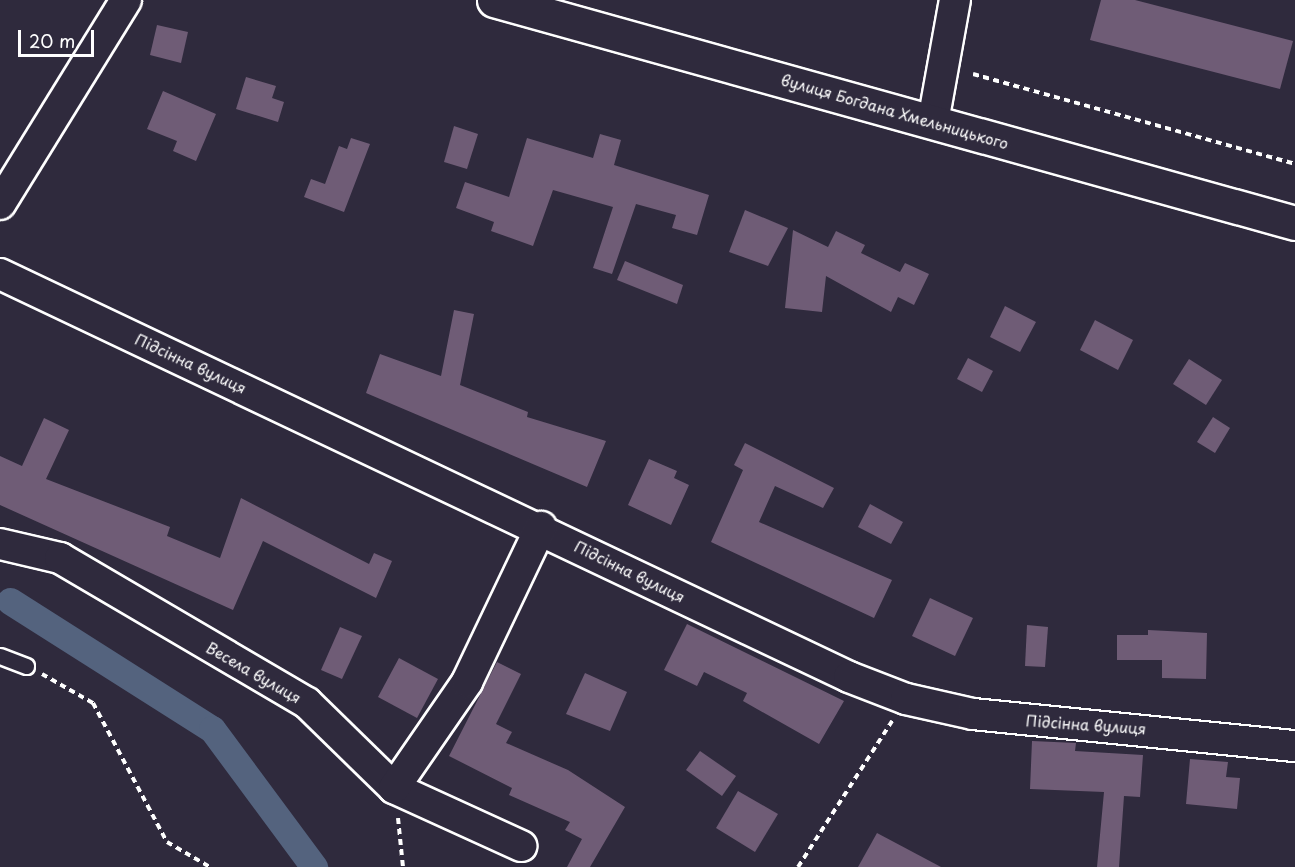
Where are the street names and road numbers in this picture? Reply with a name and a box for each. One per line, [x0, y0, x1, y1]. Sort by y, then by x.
street label: вулиця Богдана Хмельницького [779, 70, 1011, 152]
street label: Підсінна вулиця [132, 329, 250, 397]
street label: Підсінна вулиця [571, 536, 689, 606]
street label: Весела вулиця [203, 637, 305, 707]
street label: Підсінна вулиця [1025, 711, 1147, 737]

